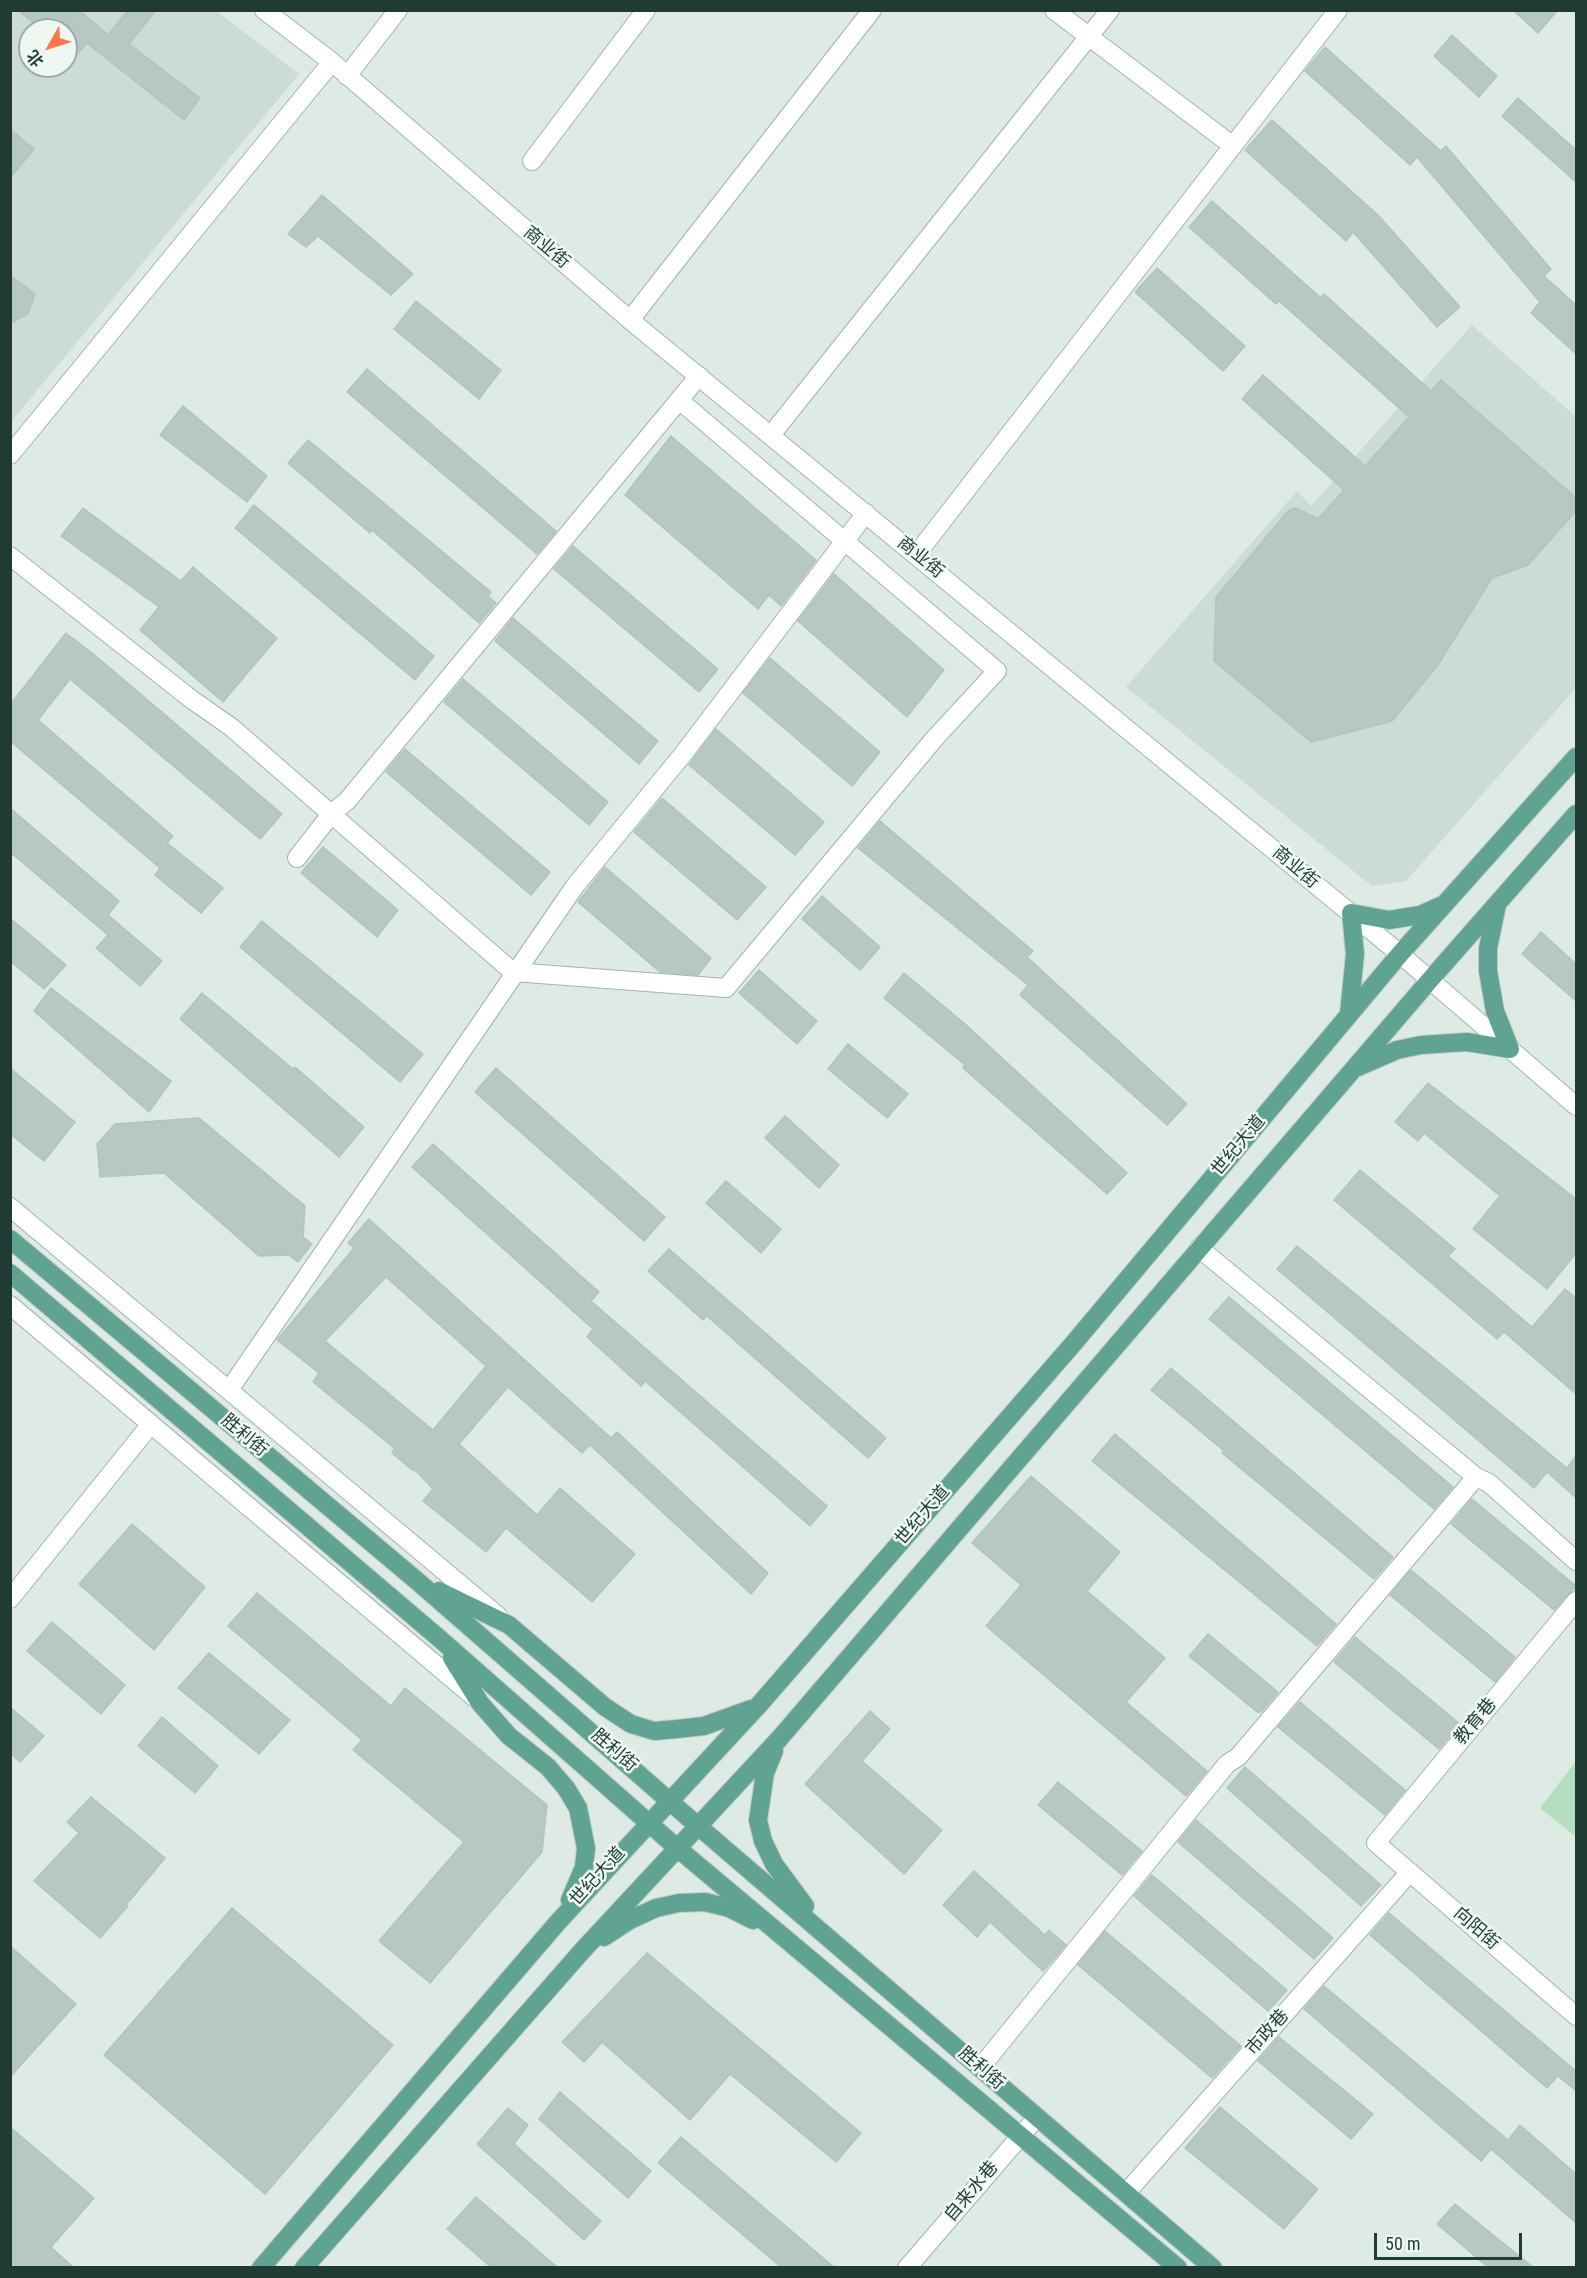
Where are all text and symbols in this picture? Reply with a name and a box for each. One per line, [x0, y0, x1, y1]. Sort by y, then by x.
north arrow [18, 18, 78, 78]
text: 北 [23, 46, 48, 71]
street label: 商业街 [518, 222, 574, 274]
street label: 商业街 [892, 533, 948, 583]
street label: 商业街 [1267, 842, 1323, 894]
street label: 世纪大道 [1208, 1111, 1270, 1181]
street label: 胜利街 [216, 1410, 272, 1462]
street label: 世纪大道 [891, 1482, 955, 1550]
street label: 教育巷 [1450, 1694, 1502, 1750]
street label: 胜利街 [587, 1725, 641, 1777]
street label: 世纪大道 [566, 1843, 630, 1911]
street label: 向阳街 [1449, 1903, 1503, 1955]
street label: 市政巷 [1242, 2006, 1294, 2060]
street label: 胜利街 [954, 2043, 1008, 2095]
street label: 自来水巷 [941, 2157, 1003, 2227]
scale bar [1377, 2221, 1526, 2259]
text: 50 m [1385, 2233, 1420, 2254]

